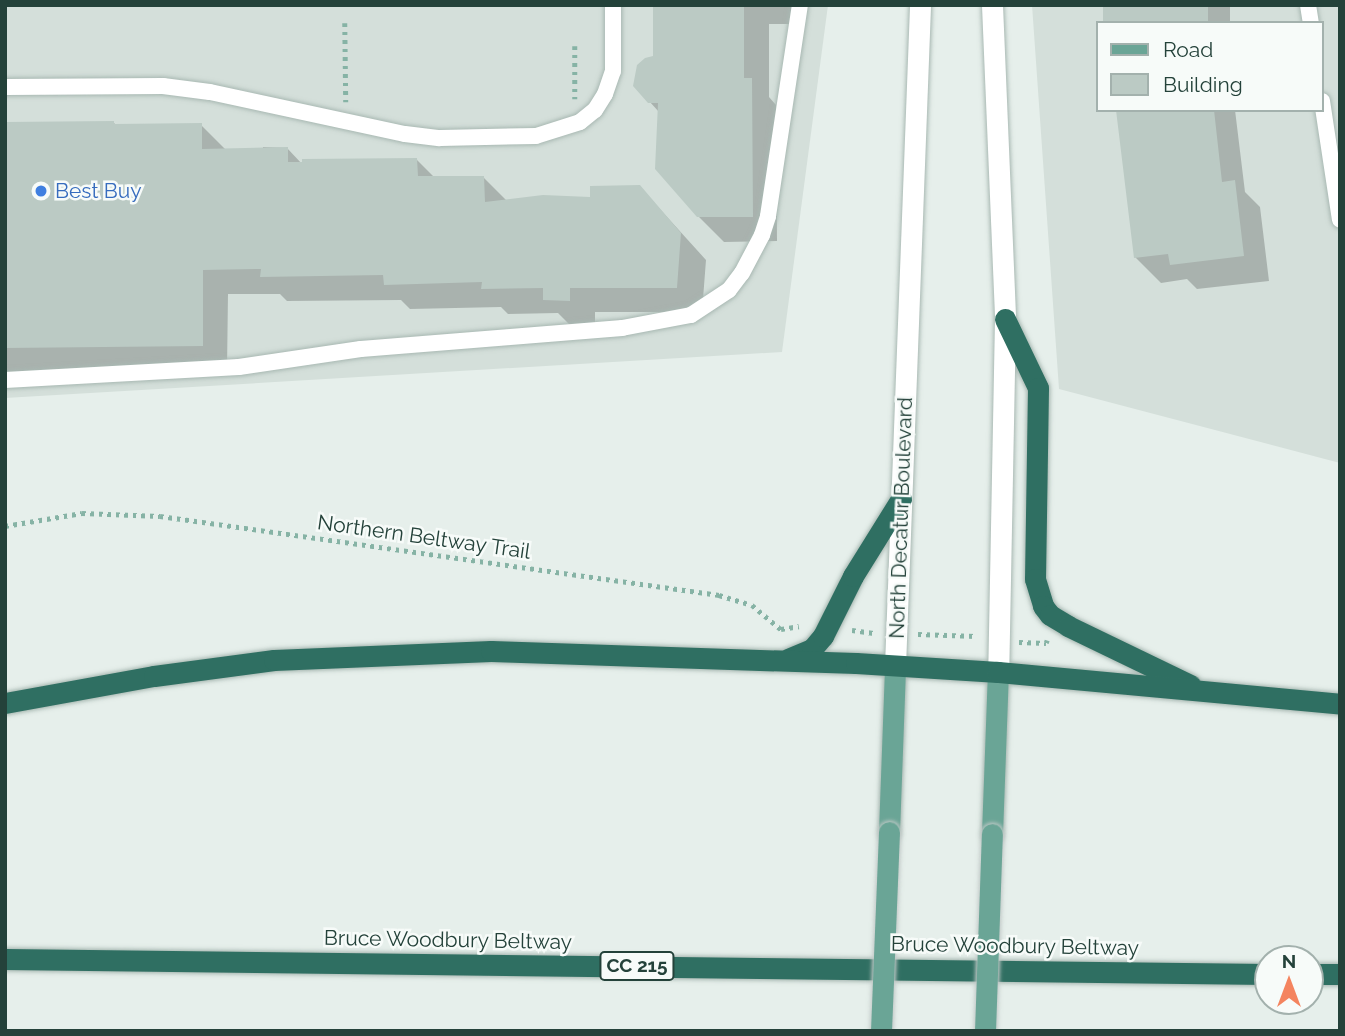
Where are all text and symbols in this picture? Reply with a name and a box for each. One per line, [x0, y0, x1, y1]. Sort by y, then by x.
legend [1096, 21, 1324, 112]
text: Road [1163, 37, 1213, 62]
text: Building [1163, 72, 1243, 97]
place label: Best Buy [55, 178, 142, 204]
marker: Best Buy [33, 183, 49, 199]
street label: North Decatur Boulevard [884, 397, 918, 639]
street label: Northern Beltway Trail [315, 509, 533, 565]
street label: Bruce Woodbury Beltway [323, 925, 573, 955]
street label: Bruce Woodbury Beltway [890, 931, 1140, 961]
north arrow [1254, 945, 1324, 1015]
road number: CC 215 [598, 950, 676, 982]
text: N [1282, 950, 1296, 972]

